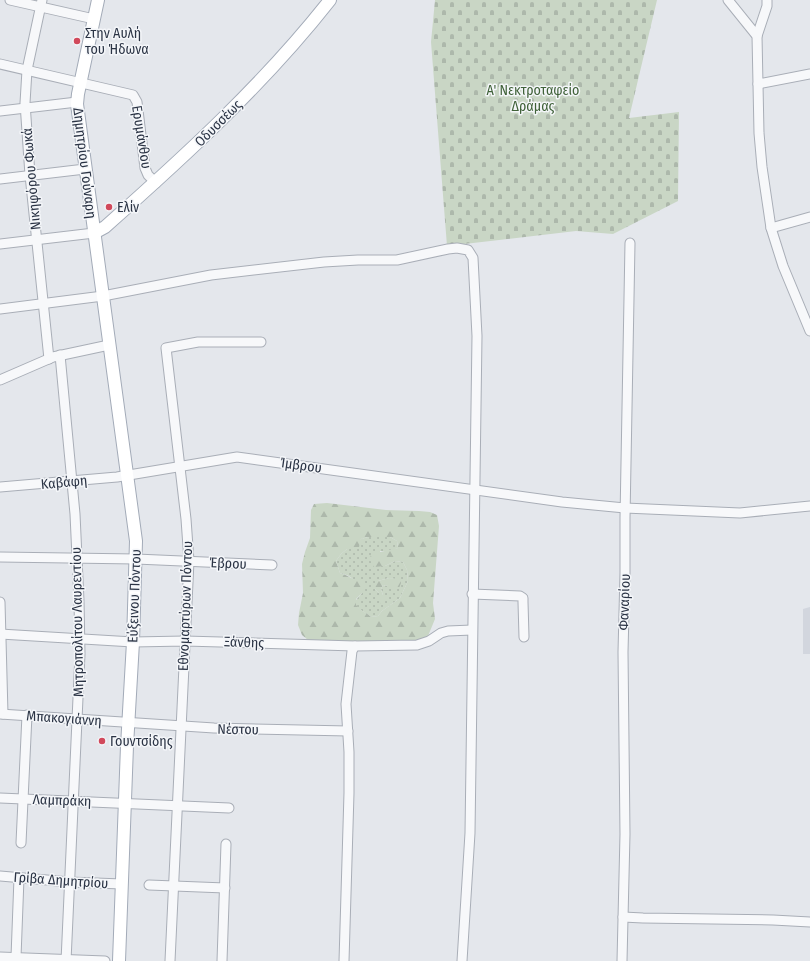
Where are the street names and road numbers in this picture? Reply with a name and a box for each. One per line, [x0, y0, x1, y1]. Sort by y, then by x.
street label: Οδυσσέως [191, 96, 245, 150]
street label: Ερυμάνθου [128, 104, 155, 170]
street label: Δημητρίου Γούναρη [69, 107, 100, 219]
street label: Νικηφόρου Φωκά [19, 127, 44, 231]
street label: Ίμβρου [279, 454, 323, 477]
street label: Καβάφη [40, 472, 88, 493]
street label: Εθνομαρτύρων Πόντου [175, 541, 196, 671]
street label: Μητροπολίτου Λαυρεντίου [68, 547, 87, 697]
street label: Εύξεινου Πόντου [124, 549, 145, 643]
street label: Έβρου [209, 554, 247, 573]
street label: Φαναρίου [615, 573, 634, 631]
street label: Ξάνθης [224, 633, 265, 652]
street label: Μπακογιάννη [26, 707, 102, 730]
street label: Νέστου [217, 721, 259, 738]
street label: Λαμπράκη [32, 791, 92, 810]
street label: Γρίβα Δημητρίου [13, 869, 109, 892]

